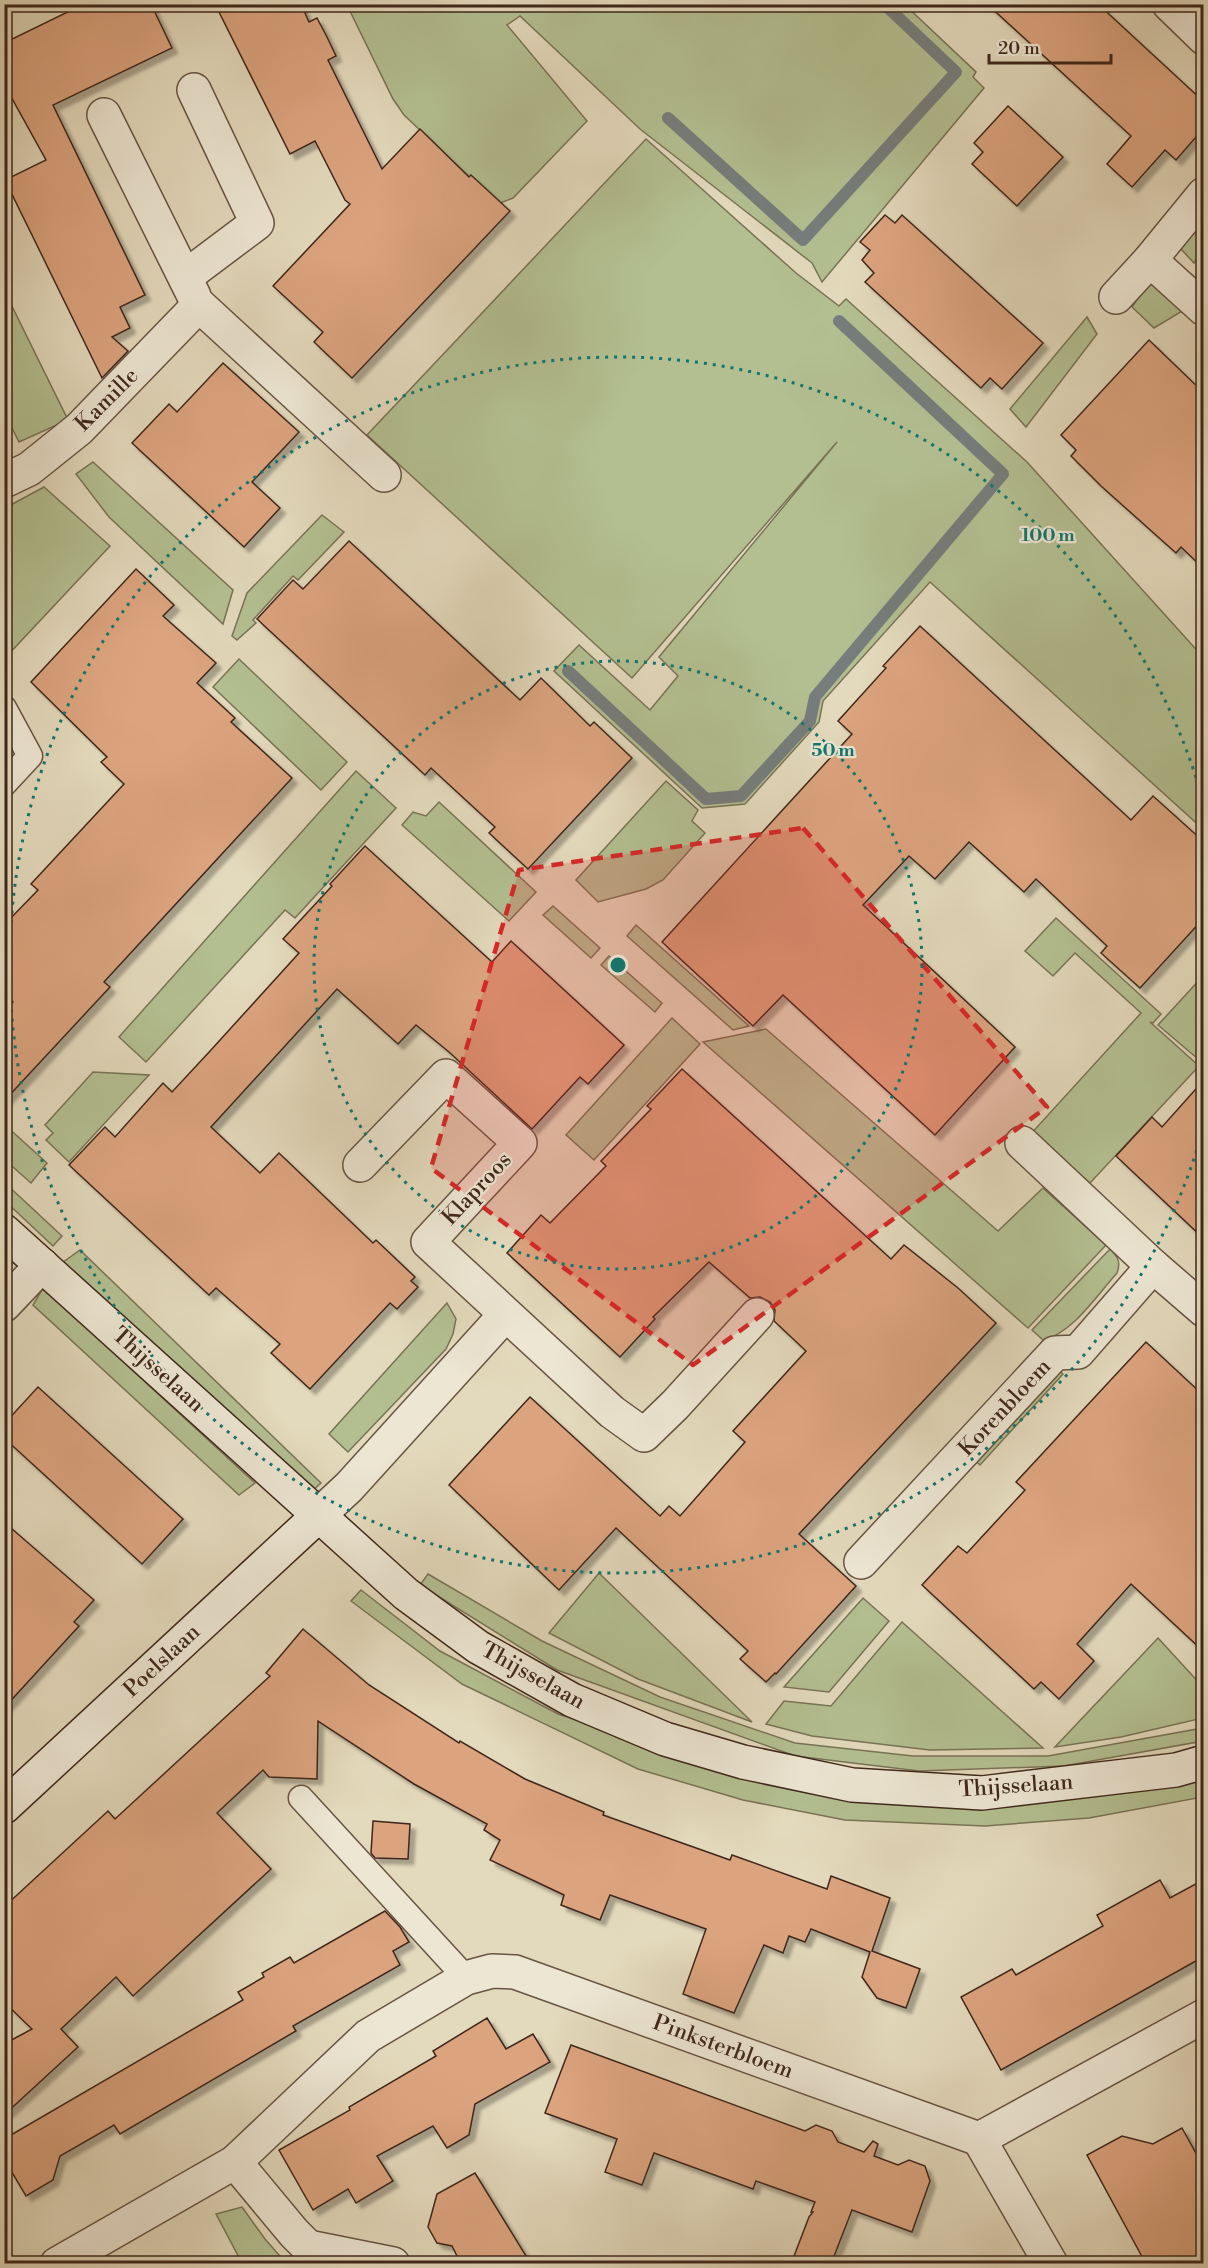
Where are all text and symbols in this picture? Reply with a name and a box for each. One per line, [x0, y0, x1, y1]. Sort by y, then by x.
scale bar [989, 27, 1110, 65]
text: 20 m [998, 37, 1040, 60]
street label: Kamille [70, 363, 144, 437]
text: 100 m [1021, 524, 1075, 547]
text: 50 m [811, 739, 855, 762]
centre of rings [608, 955, 628, 975]
street label: Klaproos [436, 1147, 518, 1231]
street label: Thijsselaan [106, 1322, 210, 1418]
street label: Korenbloem [953, 1354, 1057, 1462]
street label: Poelslaan [118, 1619, 206, 1703]
street label: Thijsselaan [476, 1636, 590, 1716]
street label: Thijsselaan [958, 1769, 1074, 1803]
street label: Pinksterbloem [649, 2009, 797, 2085]

